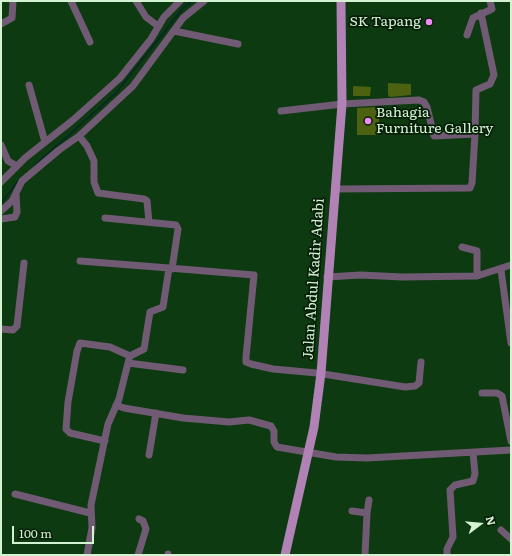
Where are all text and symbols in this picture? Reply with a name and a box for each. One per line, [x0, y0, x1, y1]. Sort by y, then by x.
place label: SK Tapang [349, 14, 421, 30]
marker: SK Tapang [424, 17, 434, 27]
place label: Bahagia Furniture Gallery [376, 105, 493, 138]
marker: Bahagia Furniture Gallery [363, 116, 373, 126]
street label: Jalan Abdul Kadir Adabi [300, 198, 328, 360]
north arrow [460, 504, 500, 544]
text: N [483, 514, 500, 527]
scale bar [14, 518, 96, 544]
text: 100 m [19, 524, 52, 542]

